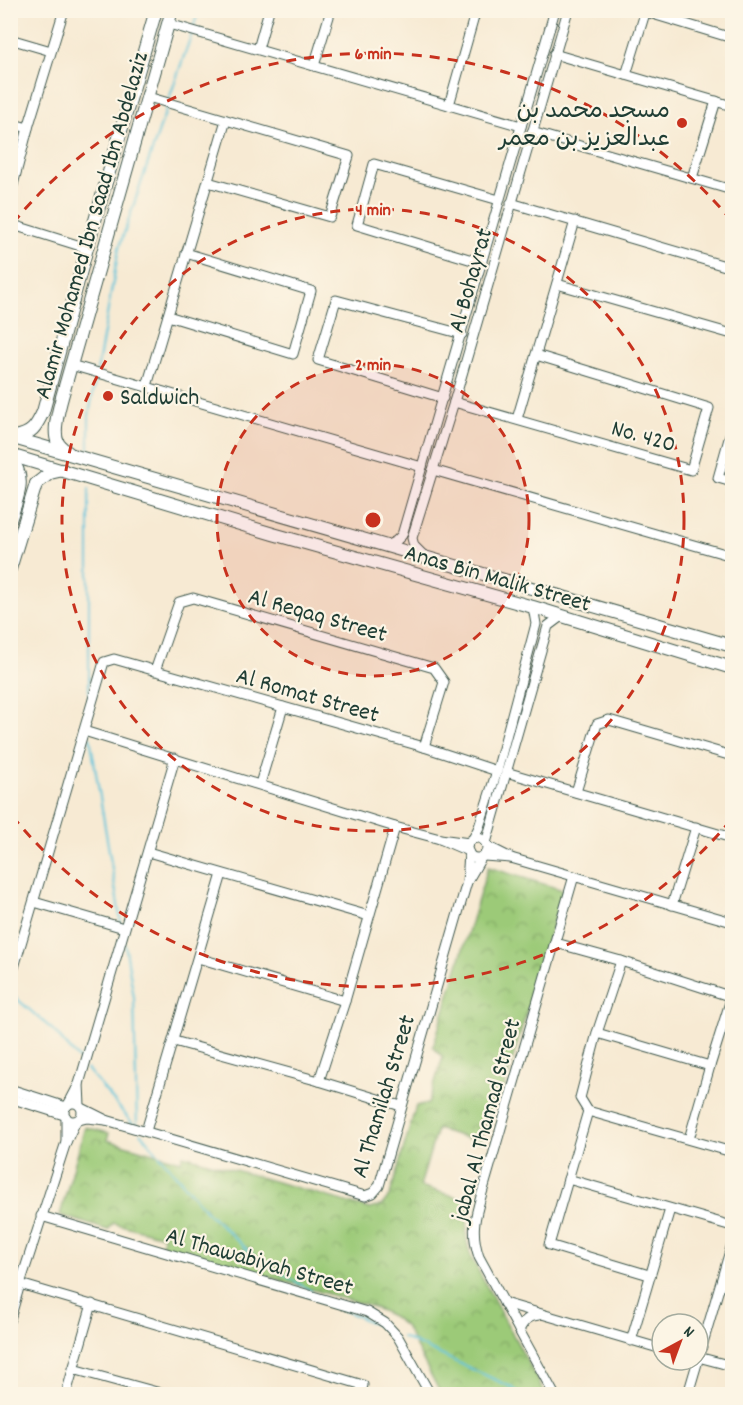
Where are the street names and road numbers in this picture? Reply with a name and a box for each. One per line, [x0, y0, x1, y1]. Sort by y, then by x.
street label: Alamir Mohamed Ibn Saad Ibn Abdelaziz [27, 48, 159, 403]
street label: Al Bohayrat [441, 224, 503, 337]
street label: No. 420 [607, 413, 679, 463]
street label: Anas Bin Malik Street [400, 537, 595, 623]
street label: Al Reqaq Street [244, 581, 391, 653]
street label: Al Romat Street [232, 660, 383, 734]
street label: Al Thamilah Street [344, 1011, 426, 1183]
street label: jabal Al Thamad Street [444, 1015, 531, 1228]
street label: Al Thawabiyah Street [162, 1220, 357, 1306]

